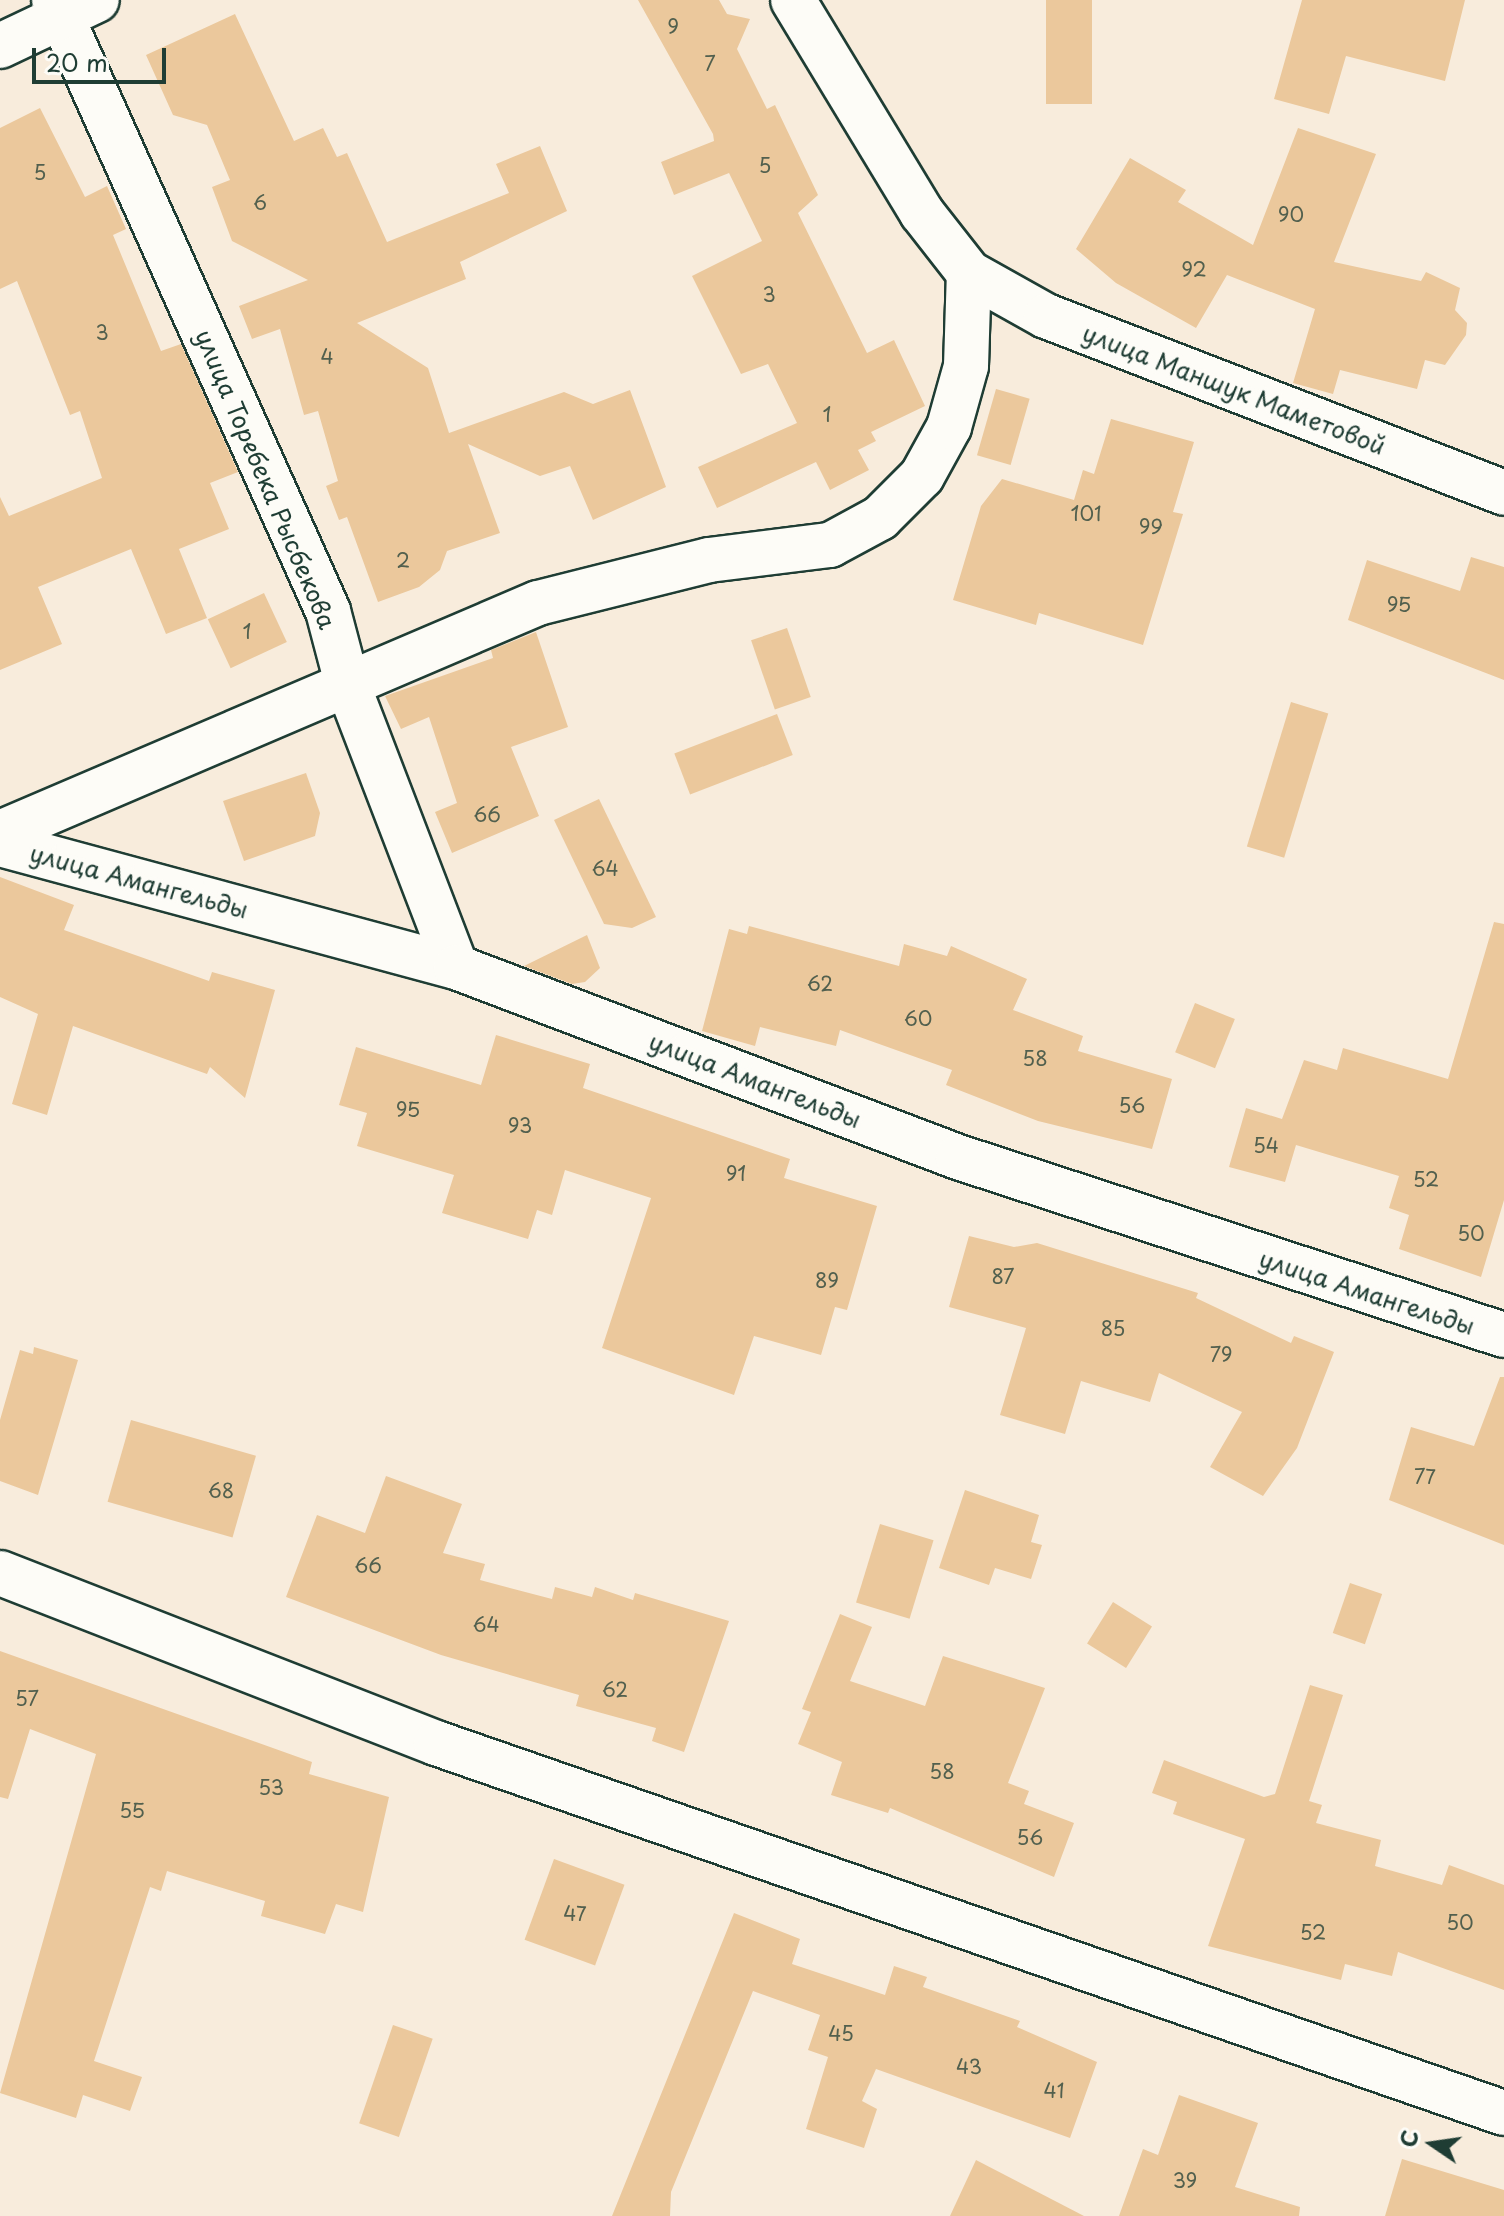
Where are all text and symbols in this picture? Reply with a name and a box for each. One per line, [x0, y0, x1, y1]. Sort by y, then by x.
house number: 9 [667, 14, 679, 38]
scale bar [36, 32, 170, 82]
text: 20 m [46, 44, 108, 80]
house number: 7 [704, 51, 716, 75]
house number: 5 [759, 153, 771, 177]
house number: 5 [34, 160, 46, 184]
house number: 6 [253, 190, 267, 214]
house number: 90 [1278, 202, 1304, 226]
house number: 92 [1181, 257, 1207, 281]
house number: 3 [762, 282, 776, 306]
street label: улица Маншук Маметовой [1077, 317, 1391, 461]
house number: 3 [95, 320, 109, 344]
street label: улица Торебека Рысбекова [189, 324, 343, 634]
house number: 4 [320, 344, 334, 368]
house number: 1 [823, 402, 831, 426]
house number: 101 [1070, 501, 1102, 525]
house number: 99 [1139, 514, 1163, 538]
house number: 2 [396, 548, 410, 572]
house number: 95 [1387, 592, 1411, 616]
house number: 1 [243, 619, 251, 643]
house number: 66 [473, 802, 501, 826]
street label: улица Амангельды [27, 838, 251, 924]
house number: 64 [591, 856, 619, 880]
house number: 62 [807, 971, 833, 995]
house number: 60 [904, 1006, 932, 1030]
street label: улица Амангельды [645, 1026, 865, 1134]
house number: 58 [1022, 1046, 1048, 1070]
house number: 56 [1119, 1093, 1145, 1117]
house number: 95 [396, 1097, 420, 1121]
house number: 93 [508, 1113, 532, 1137]
house number: 54 [1253, 1133, 1279, 1157]
house number: 91 [726, 1161, 746, 1185]
house number: 52 [1413, 1167, 1439, 1191]
house number: 50 [1457, 1221, 1485, 1245]
street label: улица Амангельды [1255, 1244, 1479, 1340]
house number: 87 [992, 1264, 1014, 1288]
house number: 89 [815, 1268, 839, 1292]
house number: 85 [1101, 1316, 1125, 1340]
house number: 79 [1210, 1342, 1232, 1366]
house number: 77 [1414, 1464, 1436, 1488]
house number: 68 [208, 1478, 234, 1502]
house number: 66 [354, 1553, 382, 1577]
house number: 64 [472, 1612, 500, 1636]
house number: 62 [602, 1677, 628, 1701]
house number: 57 [15, 1686, 39, 1710]
house number: 58 [929, 1759, 955, 1783]
house number: 53 [258, 1775, 284, 1799]
house number: 55 [119, 1798, 145, 1822]
house number: 56 [1017, 1825, 1043, 1849]
house number: 47 [563, 1901, 587, 1925]
house number: 50 [1446, 1910, 1474, 1934]
house number: 52 [1300, 1920, 1326, 1944]
house number: 45 [828, 2021, 854, 2045]
house number: 43 [956, 2054, 982, 2078]
house number: 41 [1044, 2078, 1064, 2102]
north arrow [1392, 2104, 1472, 2184]
text: С [1390, 2127, 1426, 2150]
house number: 39 [1173, 2168, 1197, 2192]

